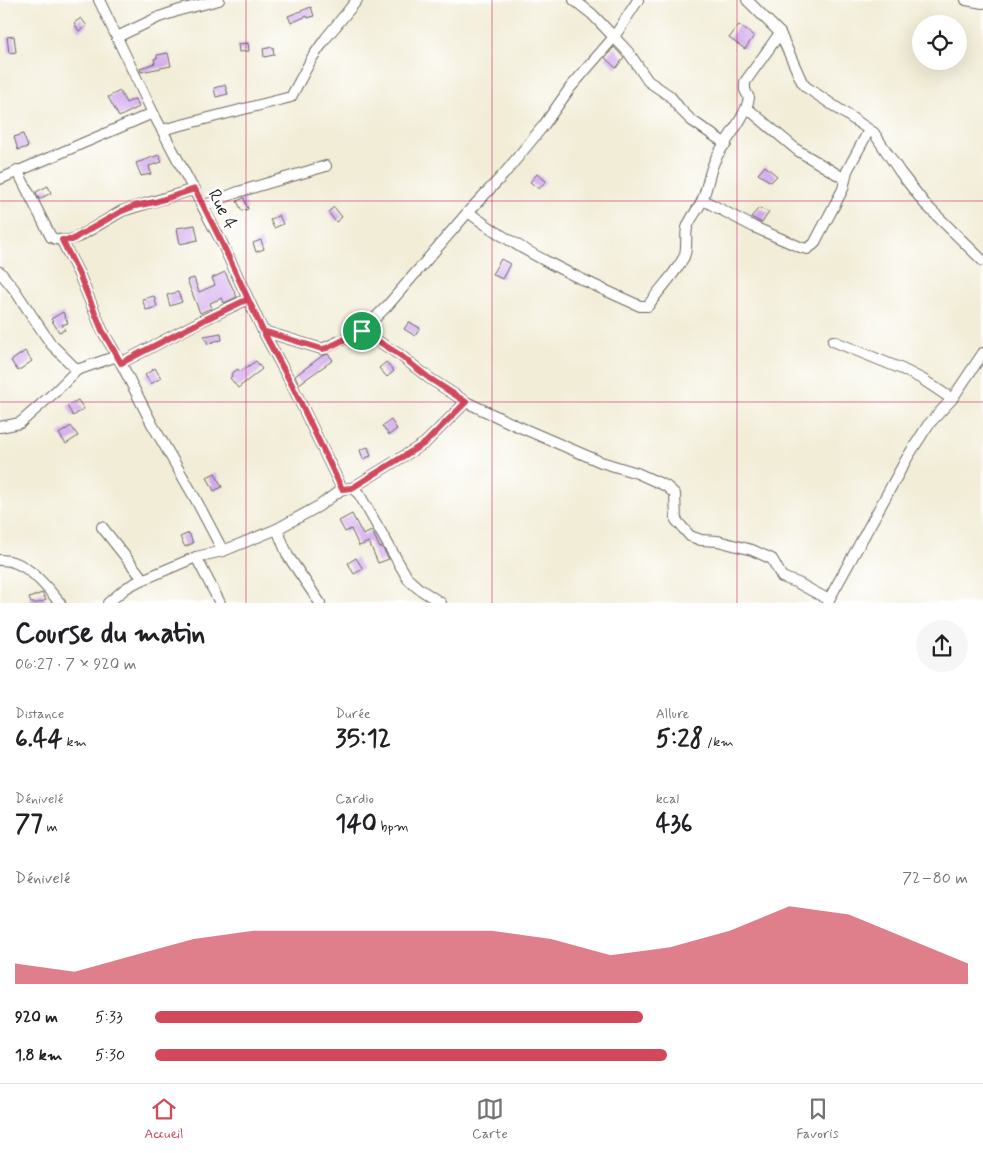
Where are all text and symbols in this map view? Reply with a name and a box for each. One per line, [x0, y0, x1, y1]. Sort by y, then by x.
map controls [912, 15, 967, 70]
button: locate [912, 15, 967, 70]
street label: Rue 4 [202, 185, 242, 234]
pin [341, 310, 383, 352]
icon: arrive [348, 317, 376, 345]
text: Course du matin [15, 616, 205, 653]
button: share [916, 620, 968, 672]
text: 06:27 · 7 × 920 m [15, 654, 136, 675]
text: Distance [15, 705, 64, 723]
text: Durée [335, 705, 371, 723]
text: Allure [656, 705, 689, 723]
text: 6.44 [15, 723, 63, 756]
text: 35:12 [335, 723, 391, 756]
text: 5:28 [656, 723, 703, 756]
text: km [63, 733, 87, 751]
text: /km [703, 733, 734, 751]
text: Dénivelé [15, 790, 63, 808]
text: Cardio [335, 790, 374, 808]
text: kcal [656, 790, 679, 808]
text: 77 [15, 808, 43, 841]
text: 140 [335, 808, 377, 841]
text: 436 [656, 808, 693, 841]
text: m [43, 818, 58, 836]
text: bpm [377, 818, 409, 836]
text: Dénivelé [15, 868, 70, 889]
text: 72–80 m [902, 868, 968, 889]
text: 920 m [15, 1007, 58, 1028]
text: 5:33 [95, 1007, 123, 1028]
text: 1.8 km [15, 1045, 62, 1066]
text: 5:30 [95, 1045, 125, 1066]
tab: Accueil [144, 1095, 184, 1143]
tab: Carte [472, 1095, 508, 1143]
tab: Favoris [796, 1095, 839, 1143]

